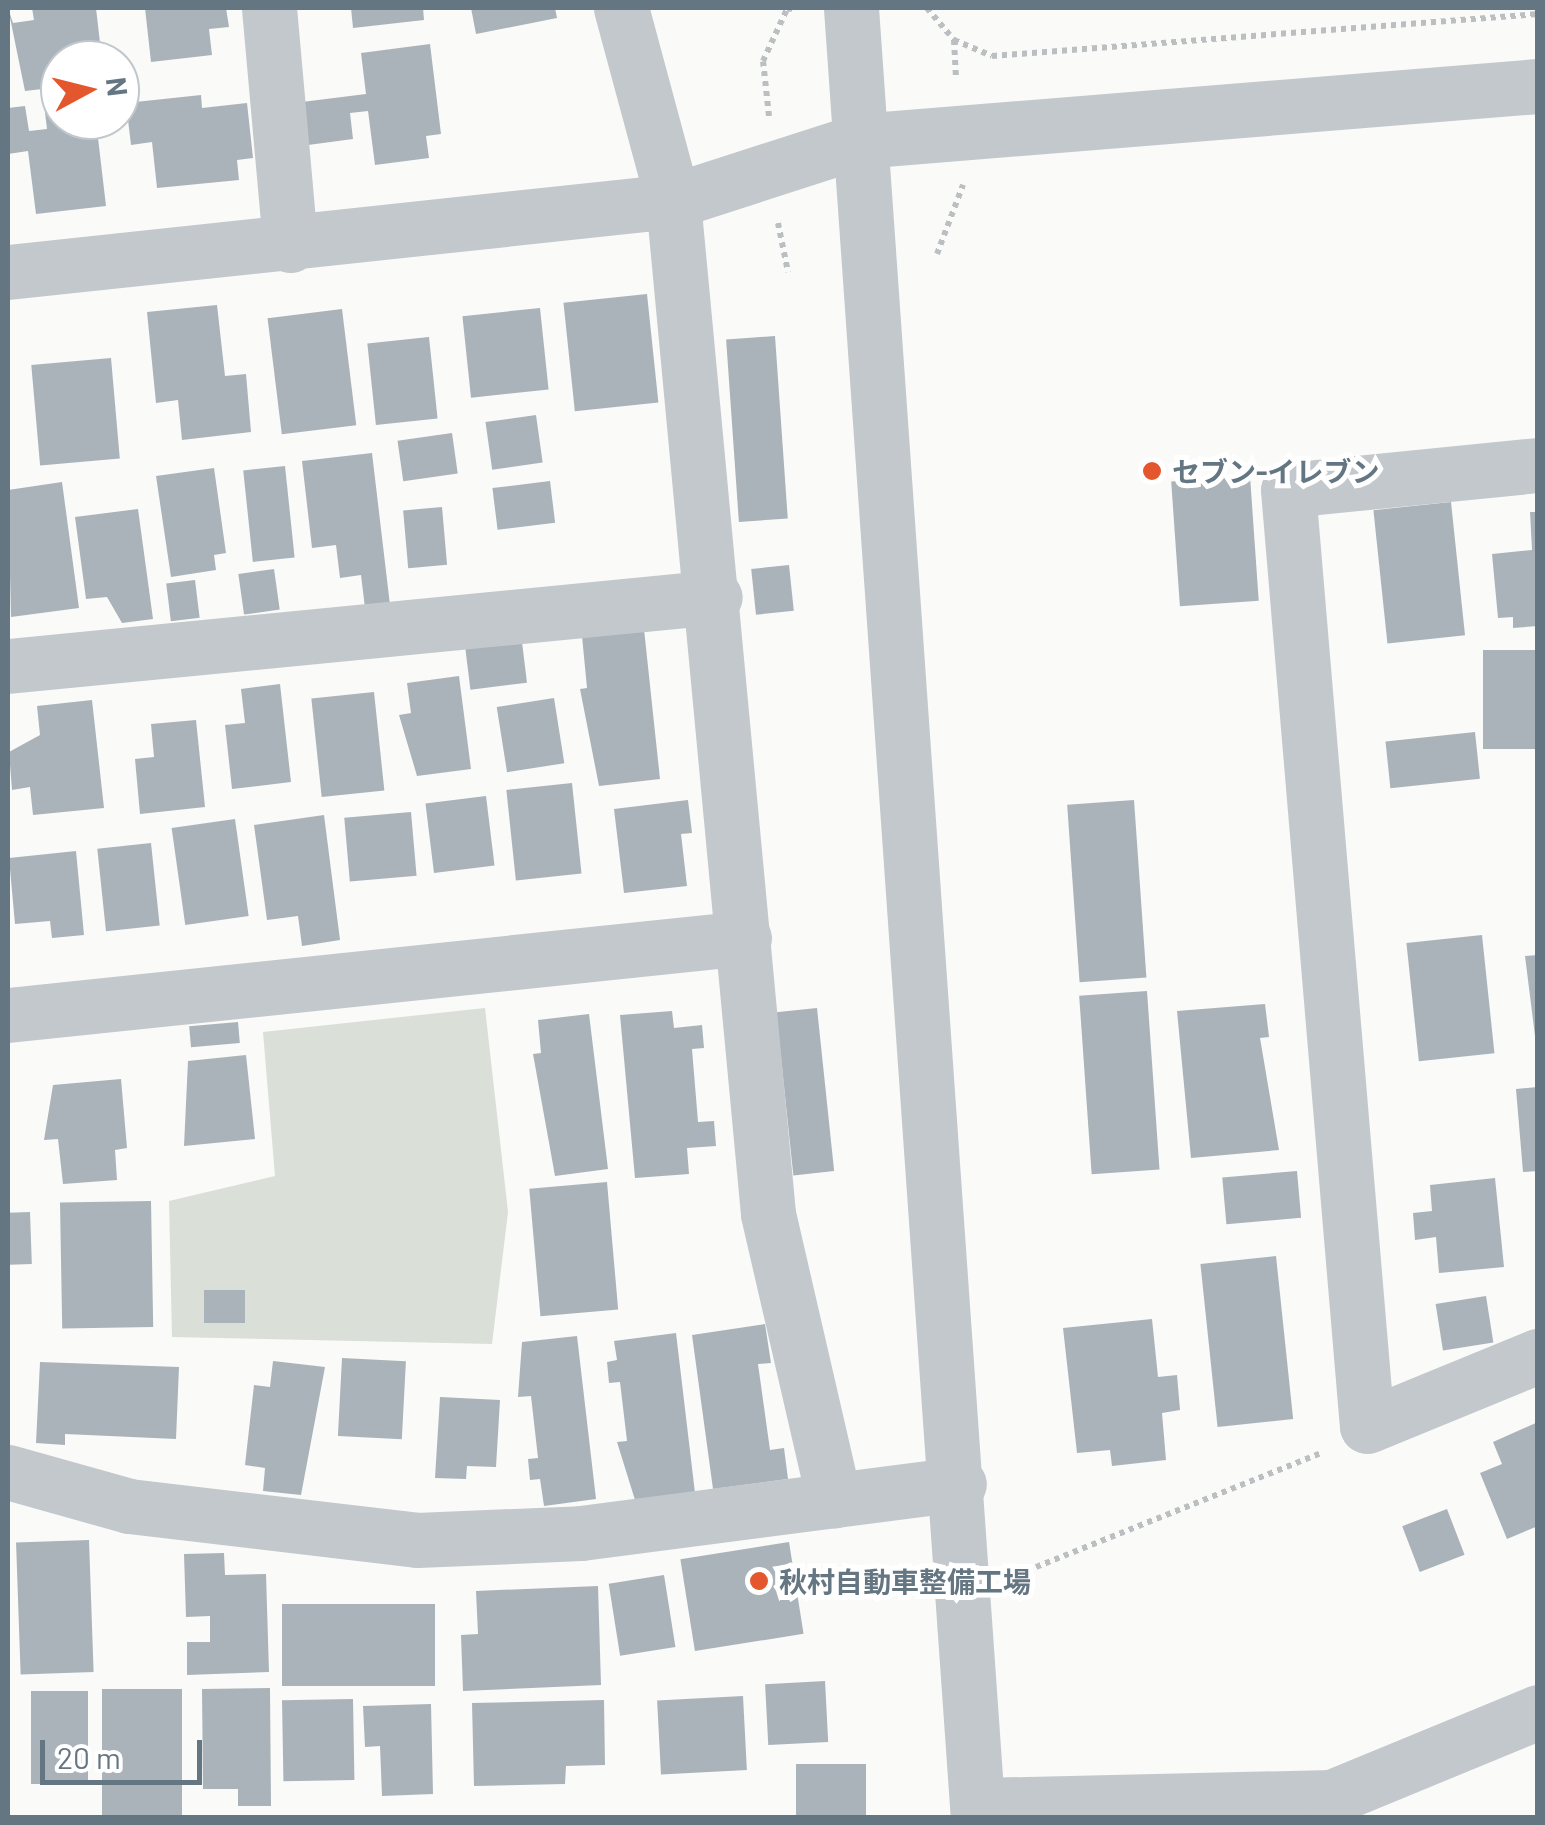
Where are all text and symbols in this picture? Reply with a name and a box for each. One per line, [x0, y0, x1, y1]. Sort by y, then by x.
north arrow [40, 40, 140, 140]
text: N [100, 75, 136, 98]
place label: セブン-イレブン [1172, 454, 1379, 488]
marker: セブン-イレブン [1141, 460, 1163, 482]
place label: 秋村自動車整備工場 [779, 1564, 1031, 1598]
marker: 秋村自動車整備工場 [748, 1570, 770, 1592]
scale bar [45, 1720, 208, 1782]
text: 20 m [57, 1739, 121, 1775]

